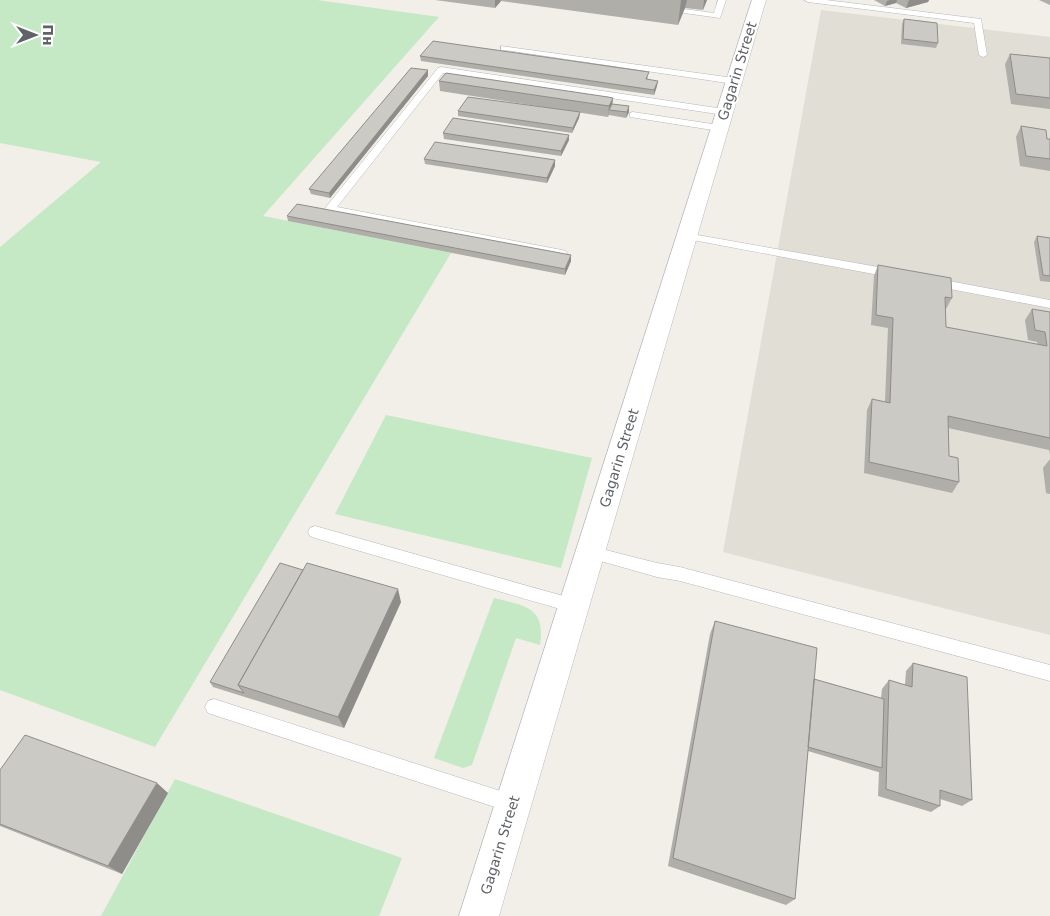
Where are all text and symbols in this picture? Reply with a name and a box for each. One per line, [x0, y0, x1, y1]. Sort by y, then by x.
north arrow [10, 10, 60, 60]
street label: Gagarin Street [714, 19, 760, 122]
text: Пн [40, 24, 56, 46]
street label: Gagarin Street [596, 406, 642, 509]
street label: Gagarin Street [477, 793, 523, 896]

